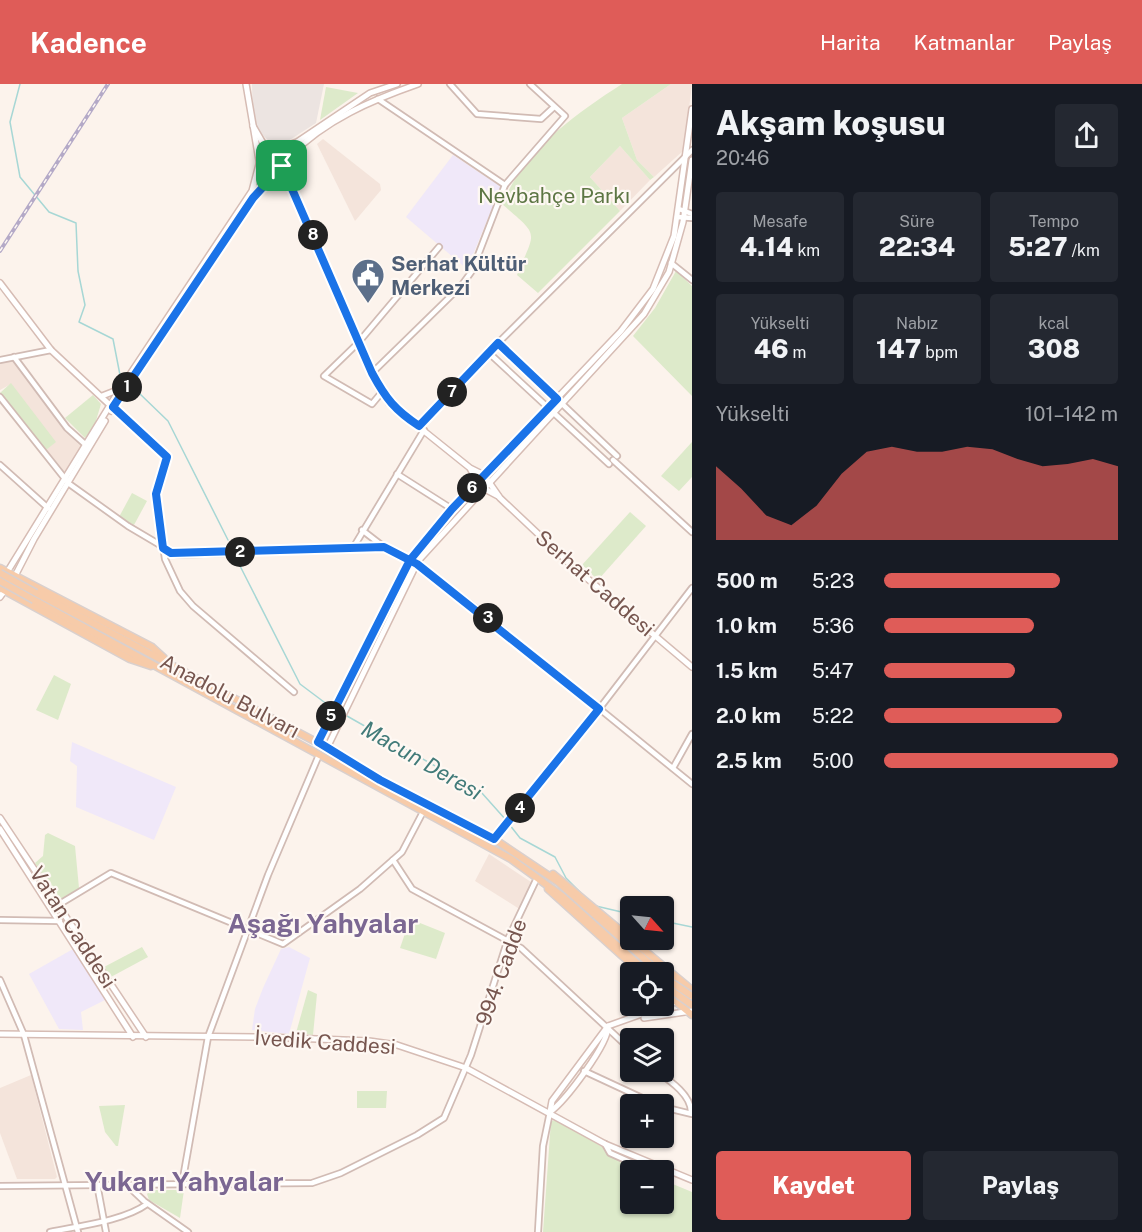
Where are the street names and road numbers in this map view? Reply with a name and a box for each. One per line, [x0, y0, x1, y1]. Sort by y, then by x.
street label: Serhat Caddesi [530, 525, 660, 641]
street label: Anadolu Bulvarı [156, 649, 304, 743]
street label: Vatan Caddesi [24, 862, 122, 992]
street label: 994. Cadde [470, 915, 532, 1029]
street label: İvedik Caddesi [254, 1025, 396, 1059]

